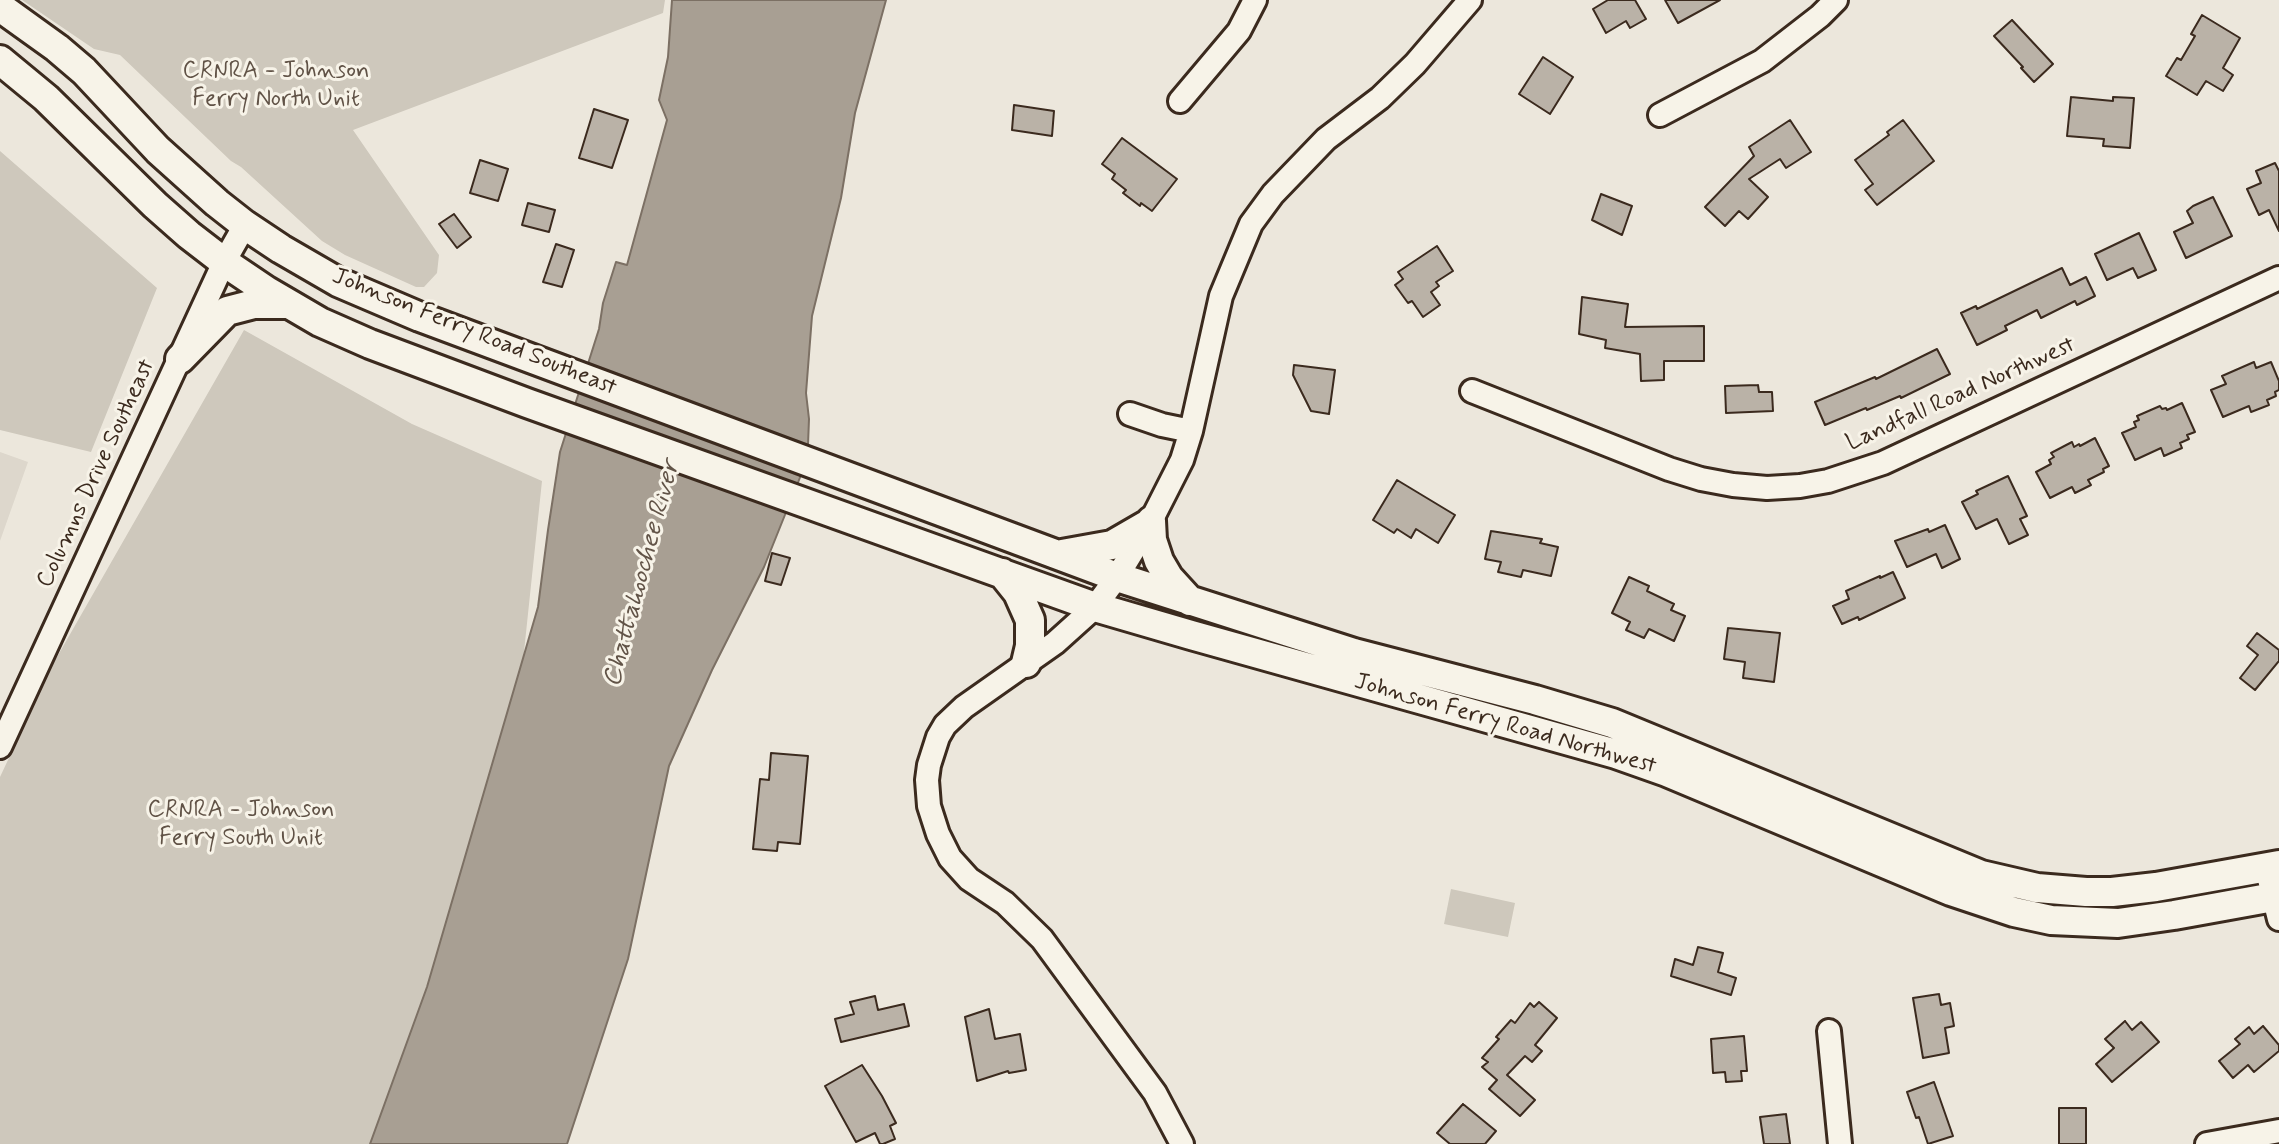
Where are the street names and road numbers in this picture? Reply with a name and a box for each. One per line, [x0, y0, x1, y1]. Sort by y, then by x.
street label: Johnson Ferry Road Southeast [328, 263, 620, 403]
street label: Landfall Road Northwest [1842, 332, 2080, 458]
street label: Columns Drive Southeast [31, 355, 163, 593]
street label: Johnson Ferry Road Northwest [1351, 668, 1659, 782]

